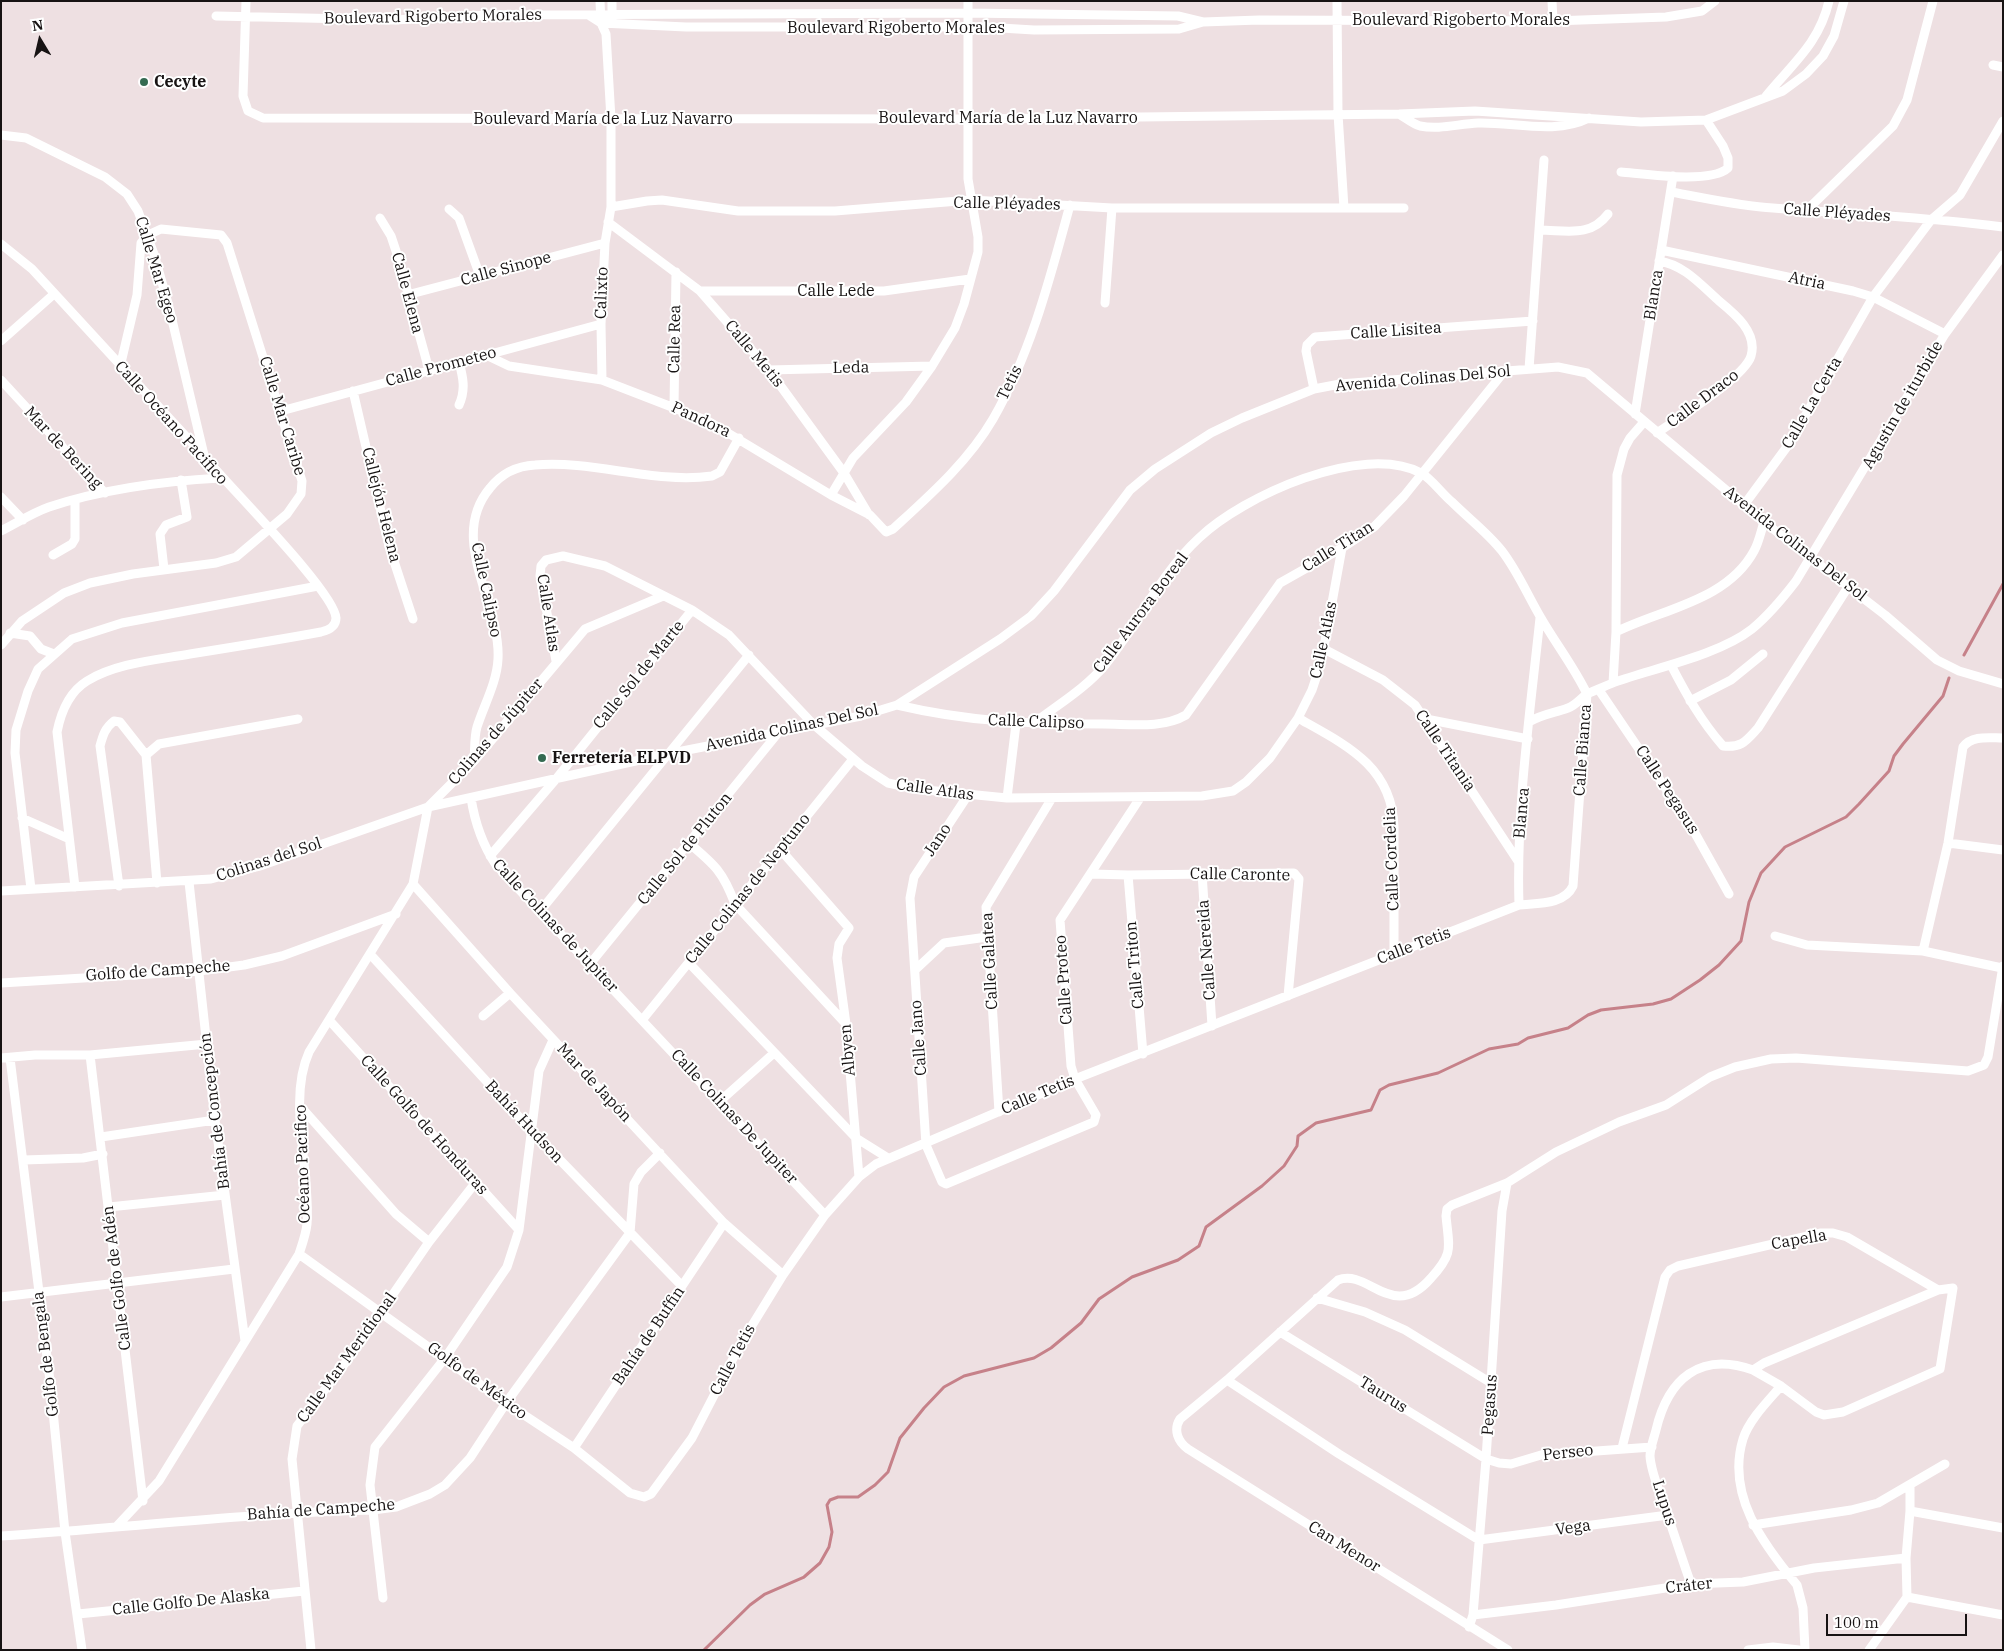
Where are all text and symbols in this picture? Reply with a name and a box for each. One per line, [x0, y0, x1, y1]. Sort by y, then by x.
street label: Boulevard Rigoberto Morales [324, 5, 542, 29]
street label: Boulevard Rigoberto Morales [1352, 10, 1570, 30]
north arrow [15, 15, 65, 65]
text: N [31, 15, 45, 35]
street label: Boulevard Rigoberto Morales [787, 18, 1005, 38]
place label: Cecyte [154, 72, 206, 92]
marker: Cecyte [138, 76, 150, 88]
street label: Boulevard María de la Luz Navarro [878, 108, 1138, 128]
street label: Boulevard María de la Luz Navarro [473, 109, 733, 129]
street label: Calle Pléyades [953, 193, 1061, 215]
street label: Calle Pléyades [1783, 200, 1891, 226]
street label: Calle Mar Egeo [131, 214, 181, 326]
street label: Calle Sinope [459, 248, 553, 290]
street label: Calle Elena [387, 250, 427, 336]
street label: Calixto [591, 266, 613, 320]
street label: Blanca [1640, 268, 1668, 322]
street label: Atria [1787, 268, 1827, 294]
street label: Calle Lede [797, 281, 875, 301]
street label: Calle Rea [665, 304, 685, 374]
street label: Calle Metis [720, 316, 788, 392]
street label: Calle Lisitea [1350, 318, 1442, 344]
street label: Agustin de iturbide [1859, 338, 1947, 472]
street label: Calle Prometeo [384, 343, 498, 391]
street label: Calle La Certa [1778, 353, 1846, 453]
street label: Calle Mar Caribe [255, 354, 309, 478]
street label: Calle Océano Pacifico [110, 357, 232, 489]
street label: Leda [832, 358, 870, 378]
street label: Tetis [993, 362, 1027, 404]
street label: Avenida Colinas Del Sol [1334, 362, 1512, 396]
street label: Calle Draco [1663, 366, 1743, 432]
street label: Pandora [668, 398, 734, 442]
street label: Mar de Bering [20, 403, 106, 493]
street label: Callejón Helena [357, 445, 405, 565]
street label: Avenida Colinas Del Sol [1720, 482, 1870, 606]
street label: Calle Titan [1299, 517, 1377, 577]
street label: Calle Calipso [467, 541, 505, 639]
street label: Calle Aurora Boreal [1089, 549, 1193, 677]
street label: Calle Atlas [532, 573, 564, 653]
street label: Calle Atlas [1306, 600, 1342, 680]
street label: Calle Sol de Marte [589, 617, 689, 733]
street label: Colinas de Júpiter [445, 675, 547, 789]
street label: Avenida Colinas Del Sol [704, 700, 880, 756]
street label: Calle Bianca [1570, 703, 1596, 797]
street label: Calle Titania [1411, 706, 1479, 796]
street label: Calle Calipso [988, 711, 1084, 733]
street label: Calle Pegasus [1631, 742, 1703, 838]
place label: Ferretería ELPVD [552, 748, 691, 768]
marker: Ferretería ELPVD [536, 752, 548, 764]
street label: Calle Atlas [895, 775, 975, 805]
street label: Blanca [1510, 787, 1534, 839]
street label: Calle Sol de Pluton [634, 789, 736, 909]
street label: Calle Cordelia [1381, 807, 1403, 911]
street label: Calle Colinas de Neptuno [681, 810, 815, 968]
street label: Jano [920, 820, 956, 860]
street label: Colinas del Sol [214, 834, 324, 886]
street label: Calle Colinas de Jupiter [488, 855, 622, 997]
street label: Calle Caronte [1190, 865, 1290, 885]
street label: Calle Nereida [1194, 899, 1220, 1001]
street label: Calle Galatea [978, 912, 1002, 1010]
street label: Calle Triton [1122, 920, 1148, 1010]
street label: Calle Tetis [1374, 923, 1454, 969]
street label: Calle Proteo [1051, 934, 1077, 1026]
street label: Golfo de Campeche [85, 956, 231, 986]
street label: Calle Jano [907, 999, 931, 1077]
street label: Albyen [836, 1023, 860, 1077]
street label: Bahía de Concepción [196, 1032, 234, 1190]
street label: Mar de Japón [553, 1040, 635, 1126]
street label: Calle Colinas De Jupiter [667, 1046, 801, 1188]
street label: Calle Golfo de Honduras [356, 1051, 492, 1199]
street label: Calle Tetis [999, 1071, 1077, 1119]
street label: Bahía Hudson [481, 1077, 567, 1167]
street label: Océano Pacifico [291, 1104, 315, 1224]
street label: Calle Golfo de Adén [99, 1204, 135, 1352]
street label: Capella [1770, 1226, 1828, 1254]
street label: Bahía de Buffin [609, 1283, 689, 1389]
street label: Calle Mar Meridional [293, 1289, 401, 1427]
street label: Golfo de Bengala [29, 1290, 63, 1418]
street label: Calle Tetis [706, 1321, 760, 1399]
street label: Golfo de México [423, 1338, 531, 1424]
street label: Taurus [1355, 1373, 1411, 1417]
street label: Pegasus [1478, 1374, 1502, 1436]
street label: Perseo [1542, 1441, 1594, 1465]
street label: Lupus [1648, 1478, 1680, 1528]
street label: Bahía de Campeche [246, 1495, 396, 1525]
street label: Vega [1554, 1516, 1592, 1540]
street label: Can Menor [1304, 1517, 1384, 1577]
street label: Cráter [1665, 1574, 1713, 1598]
street label: Calle Golfo De Alaska [111, 1584, 271, 1620]
scale bar [1829, 1604, 1970, 1636]
text: 100 m [1834, 1613, 1879, 1632]

